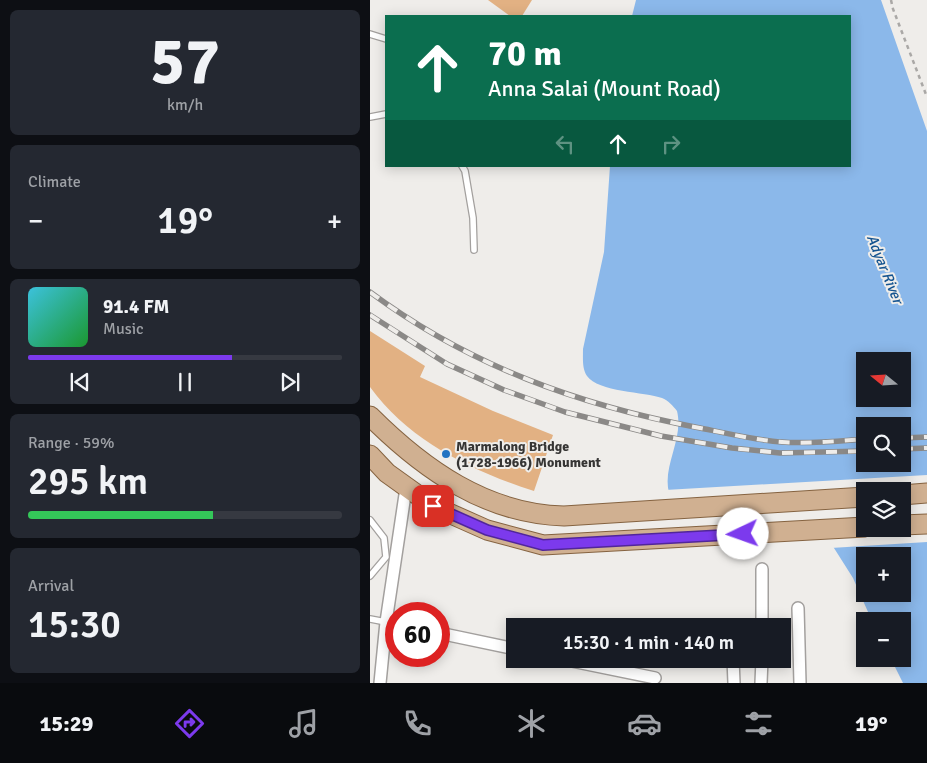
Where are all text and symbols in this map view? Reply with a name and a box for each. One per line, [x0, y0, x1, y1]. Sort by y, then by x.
text: 57 [150, 22, 220, 102]
text: 70 m [488, 32, 562, 75]
icon: ahead [405, 35, 470, 100]
text: Anna Salai (Mount Road) [488, 75, 721, 102]
text: km/h [167, 95, 203, 115]
icon: left [551, 130, 579, 158]
icon: ahead [604, 130, 632, 158]
icon: right [657, 130, 685, 158]
text: Climate [28, 172, 81, 192]
text: 19° [157, 197, 213, 244]
text: − [28, 204, 43, 238]
text: + [327, 204, 342, 238]
water label: Adyar River [863, 232, 908, 308]
text: 91.4 FM [103, 295, 169, 319]
text: Music [103, 319, 144, 339]
north arrow [856, 352, 911, 408]
map controls [856, 352, 911, 667]
icon: previous [66, 368, 94, 396]
icon: pause [171, 368, 199, 396]
icon: next [276, 368, 304, 396]
button: search [856, 417, 911, 472]
text: Range · 59% [28, 433, 114, 453]
place label: Marmalong Bridge (1728-1966) Monument [456, 438, 602, 471]
marker: Marmalong Bridge (1728-1966) Monument [440, 448, 452, 460]
text: 295 km [28, 458, 148, 505]
button: layers [856, 482, 911, 537]
pin [412, 485, 454, 527]
icon: arrive [419, 492, 447, 520]
position arrow [716, 507, 768, 559]
button: + [856, 547, 911, 602]
text: Arrival [28, 576, 74, 596]
text: 15:30 [28, 601, 121, 648]
speed limit sign: 60 [385, 602, 450, 667]
button: − [856, 612, 911, 667]
text: 15:30 · 1 min · 140 m [563, 631, 734, 655]
icon: directions [172, 706, 207, 741]
icon: music [286, 706, 321, 741]
icon: phone [400, 706, 435, 741]
icon: climate [514, 706, 549, 741]
icon: car [627, 706, 662, 741]
icon: filters [741, 706, 776, 741]
text: 15:29 [39, 710, 93, 737]
text: 19° [855, 710, 888, 737]

